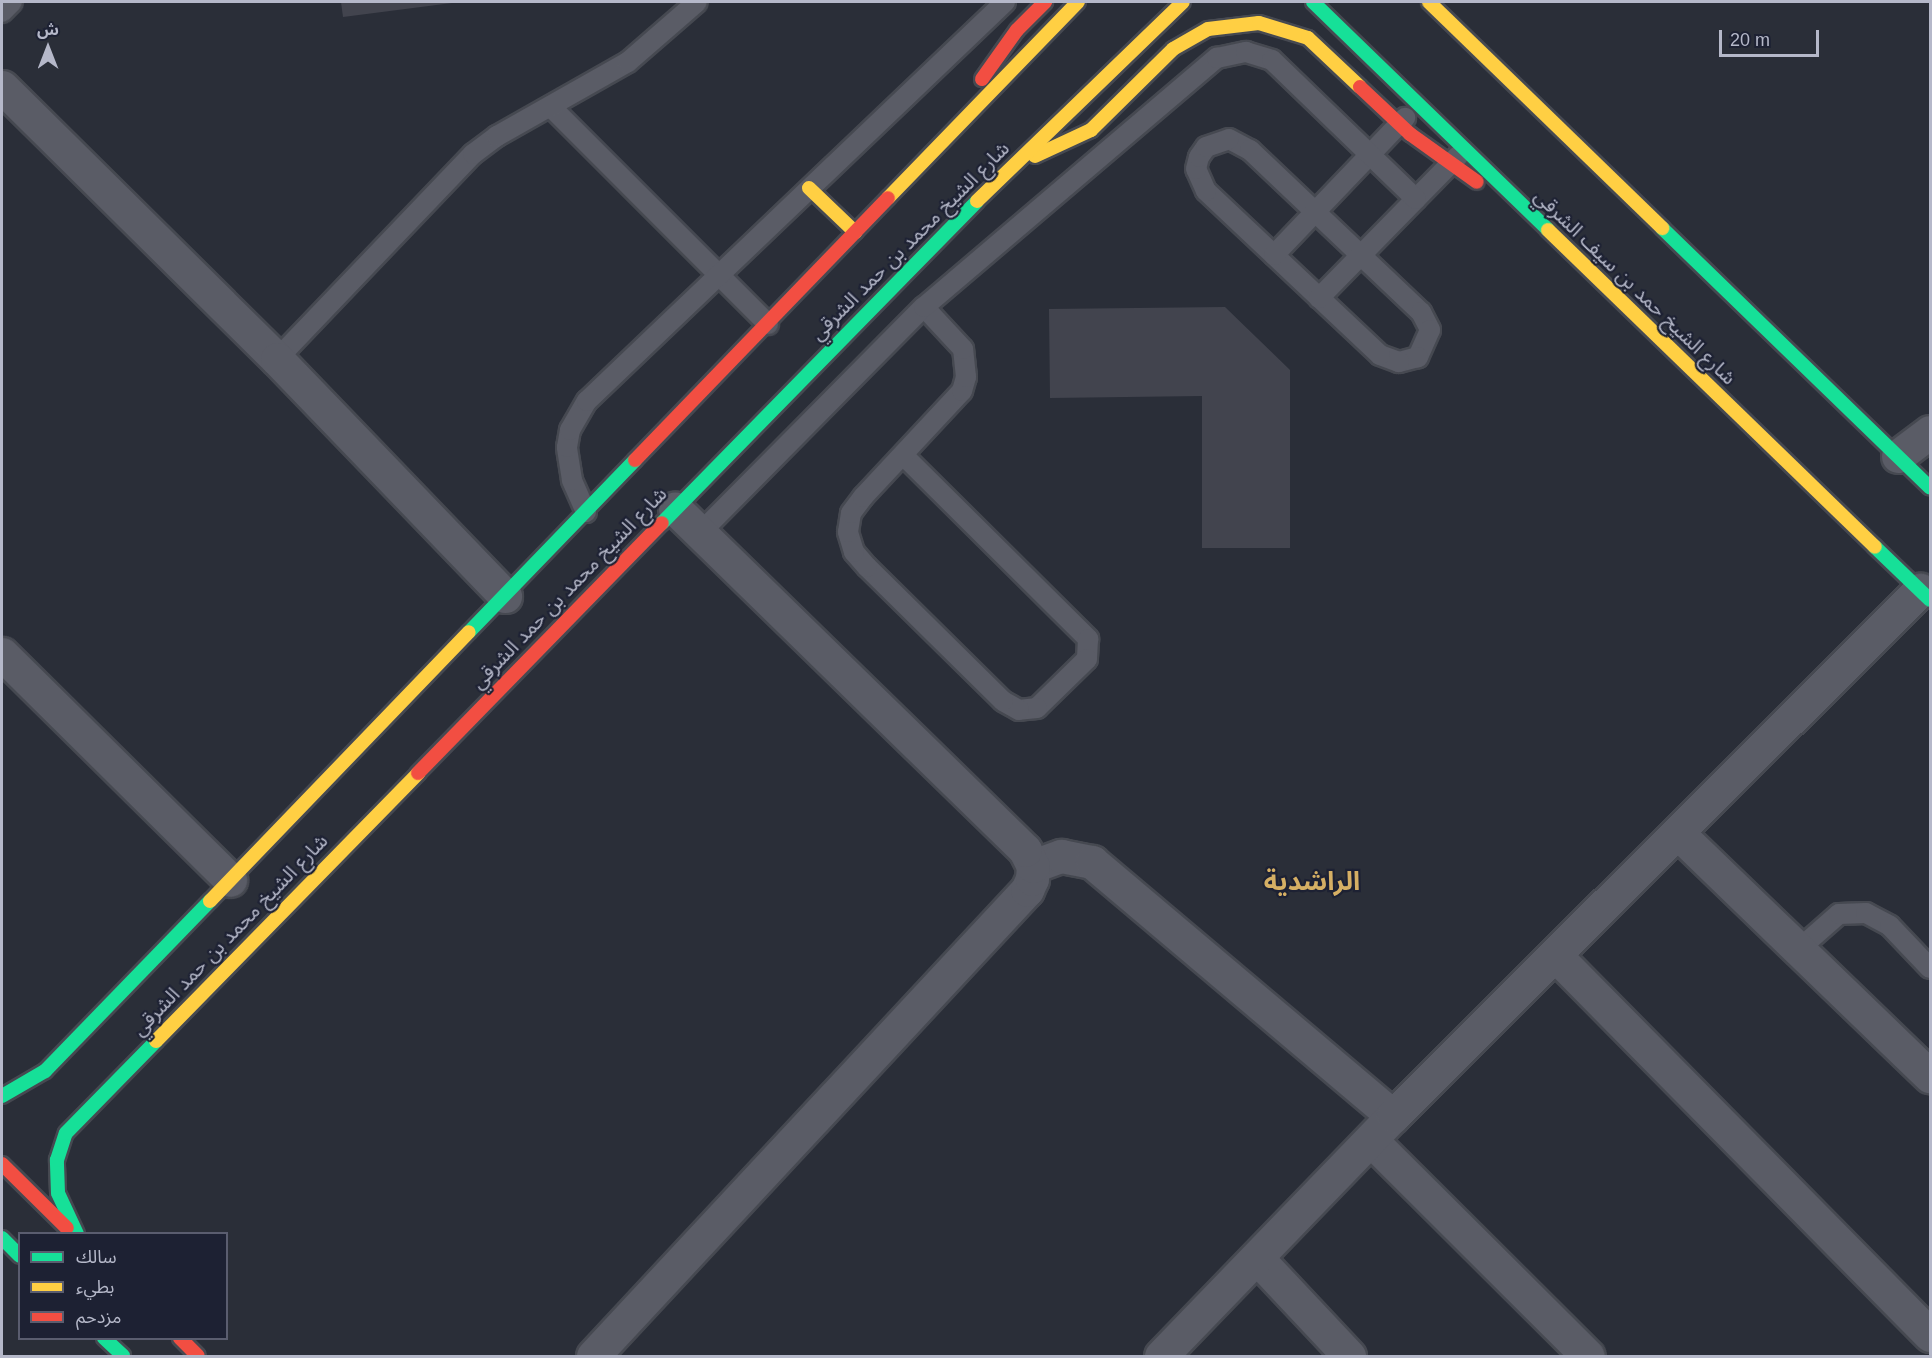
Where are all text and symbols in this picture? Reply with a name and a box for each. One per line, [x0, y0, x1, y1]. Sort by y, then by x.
north arrow [18, 18, 78, 78]
scale bar [1722, 18, 1822, 56]
text: ش [37, 21, 59, 38]
text: 20 m [1730, 30, 1770, 50]
street label: شارع الشيخ محمد بن حمد الشرقي [806, 137, 1014, 345]
street label: شارع الشيخ حمد بن سيف الشرقي [1529, 184, 1741, 390]
street label: شارع الشيخ محمد بن حمد الشرقي [466, 482, 672, 694]
street label: شارع الشيخ محمد بن حمد الشرقي [127, 829, 333, 1041]
district label: الراشدية [1264, 866, 1360, 898]
legend [18, 1232, 228, 1340]
text: سالك [76, 1247, 117, 1267]
text: بطيء [76, 1277, 114, 1297]
text: مزدحم [76, 1307, 121, 1327]

